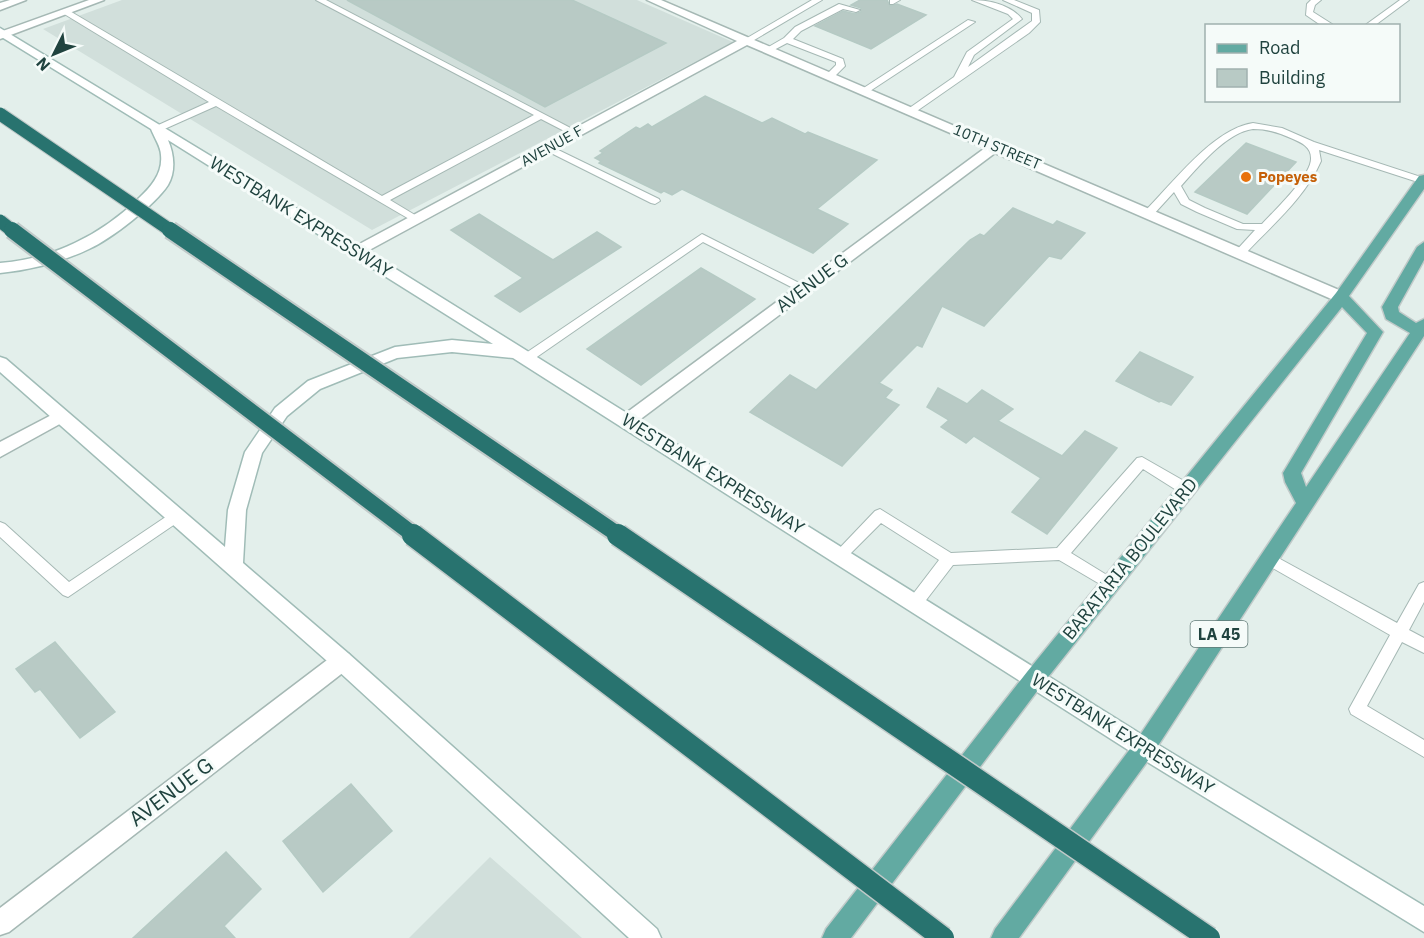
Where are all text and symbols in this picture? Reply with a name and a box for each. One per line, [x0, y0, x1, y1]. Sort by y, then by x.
north arrow [24, 24, 84, 84]
legend [1205, 24, 1400, 102]
text: Road [1259, 36, 1300, 59]
text: N [32, 53, 54, 75]
text: Building [1259, 66, 1326, 89]
street label: 10TH STREET [950, 120, 1044, 174]
street label: AVENUE F [517, 121, 586, 170]
street label: WESTBANK EXPRESSWAY [206, 151, 397, 282]
place label: Popeyes [1258, 167, 1318, 186]
marker: Popeyes [1239, 170, 1253, 184]
street label: AVENUE G [771, 248, 852, 317]
street label: WESTBANK EXPRESSWAY [618, 408, 809, 539]
street label: BARATARIA BOULEVARD [1057, 473, 1202, 644]
road number: LA 45 [1190, 621, 1248, 647]
street label: WESTBANK EXPRESSWAY [1028, 668, 1219, 799]
street label: AVENUE G [123, 750, 218, 832]

